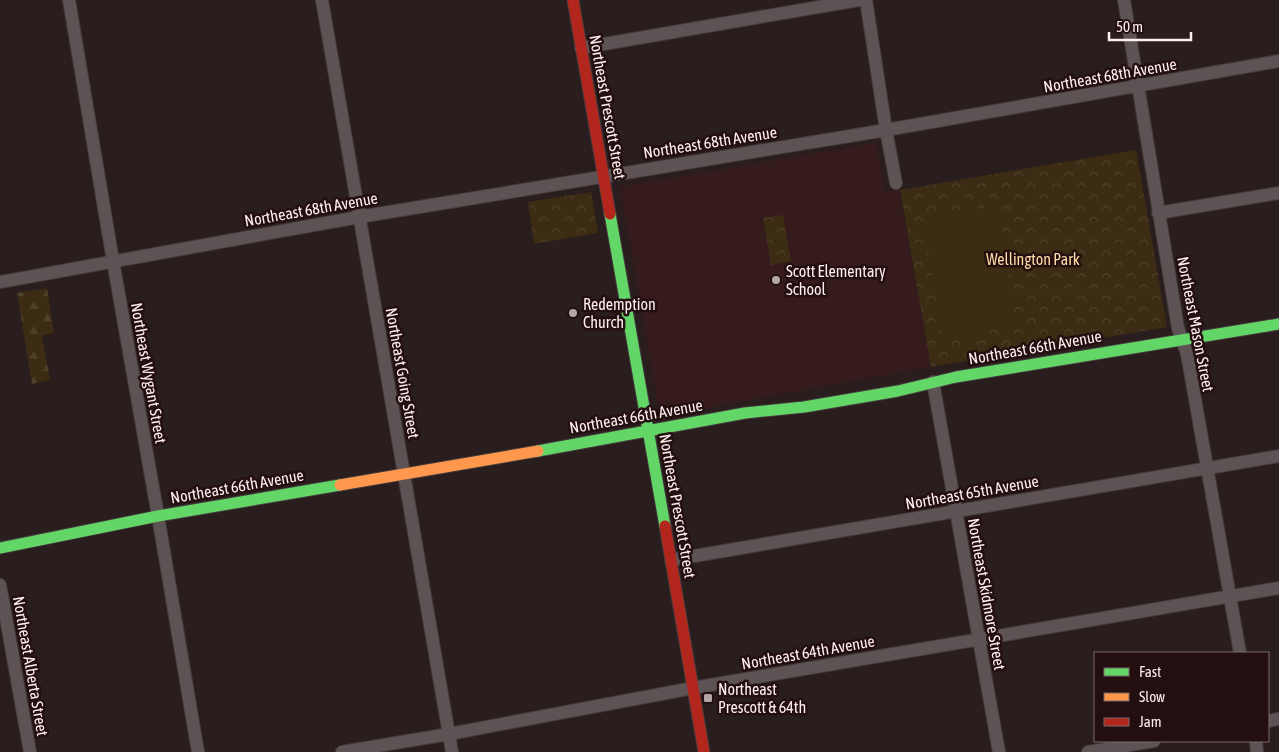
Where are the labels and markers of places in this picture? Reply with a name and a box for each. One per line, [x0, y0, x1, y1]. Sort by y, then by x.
place label: Scott Elementary School [786, 262, 886, 298]
marker: Scott Elementary School [770, 274, 782, 286]
place label: Redemption Church [583, 295, 656, 331]
marker: Redemption Church [567, 307, 579, 319]
place label: Northeast Prescott & 64th [718, 680, 806, 716]
marker: Northeast Prescott & 64th [702, 692, 714, 704]

